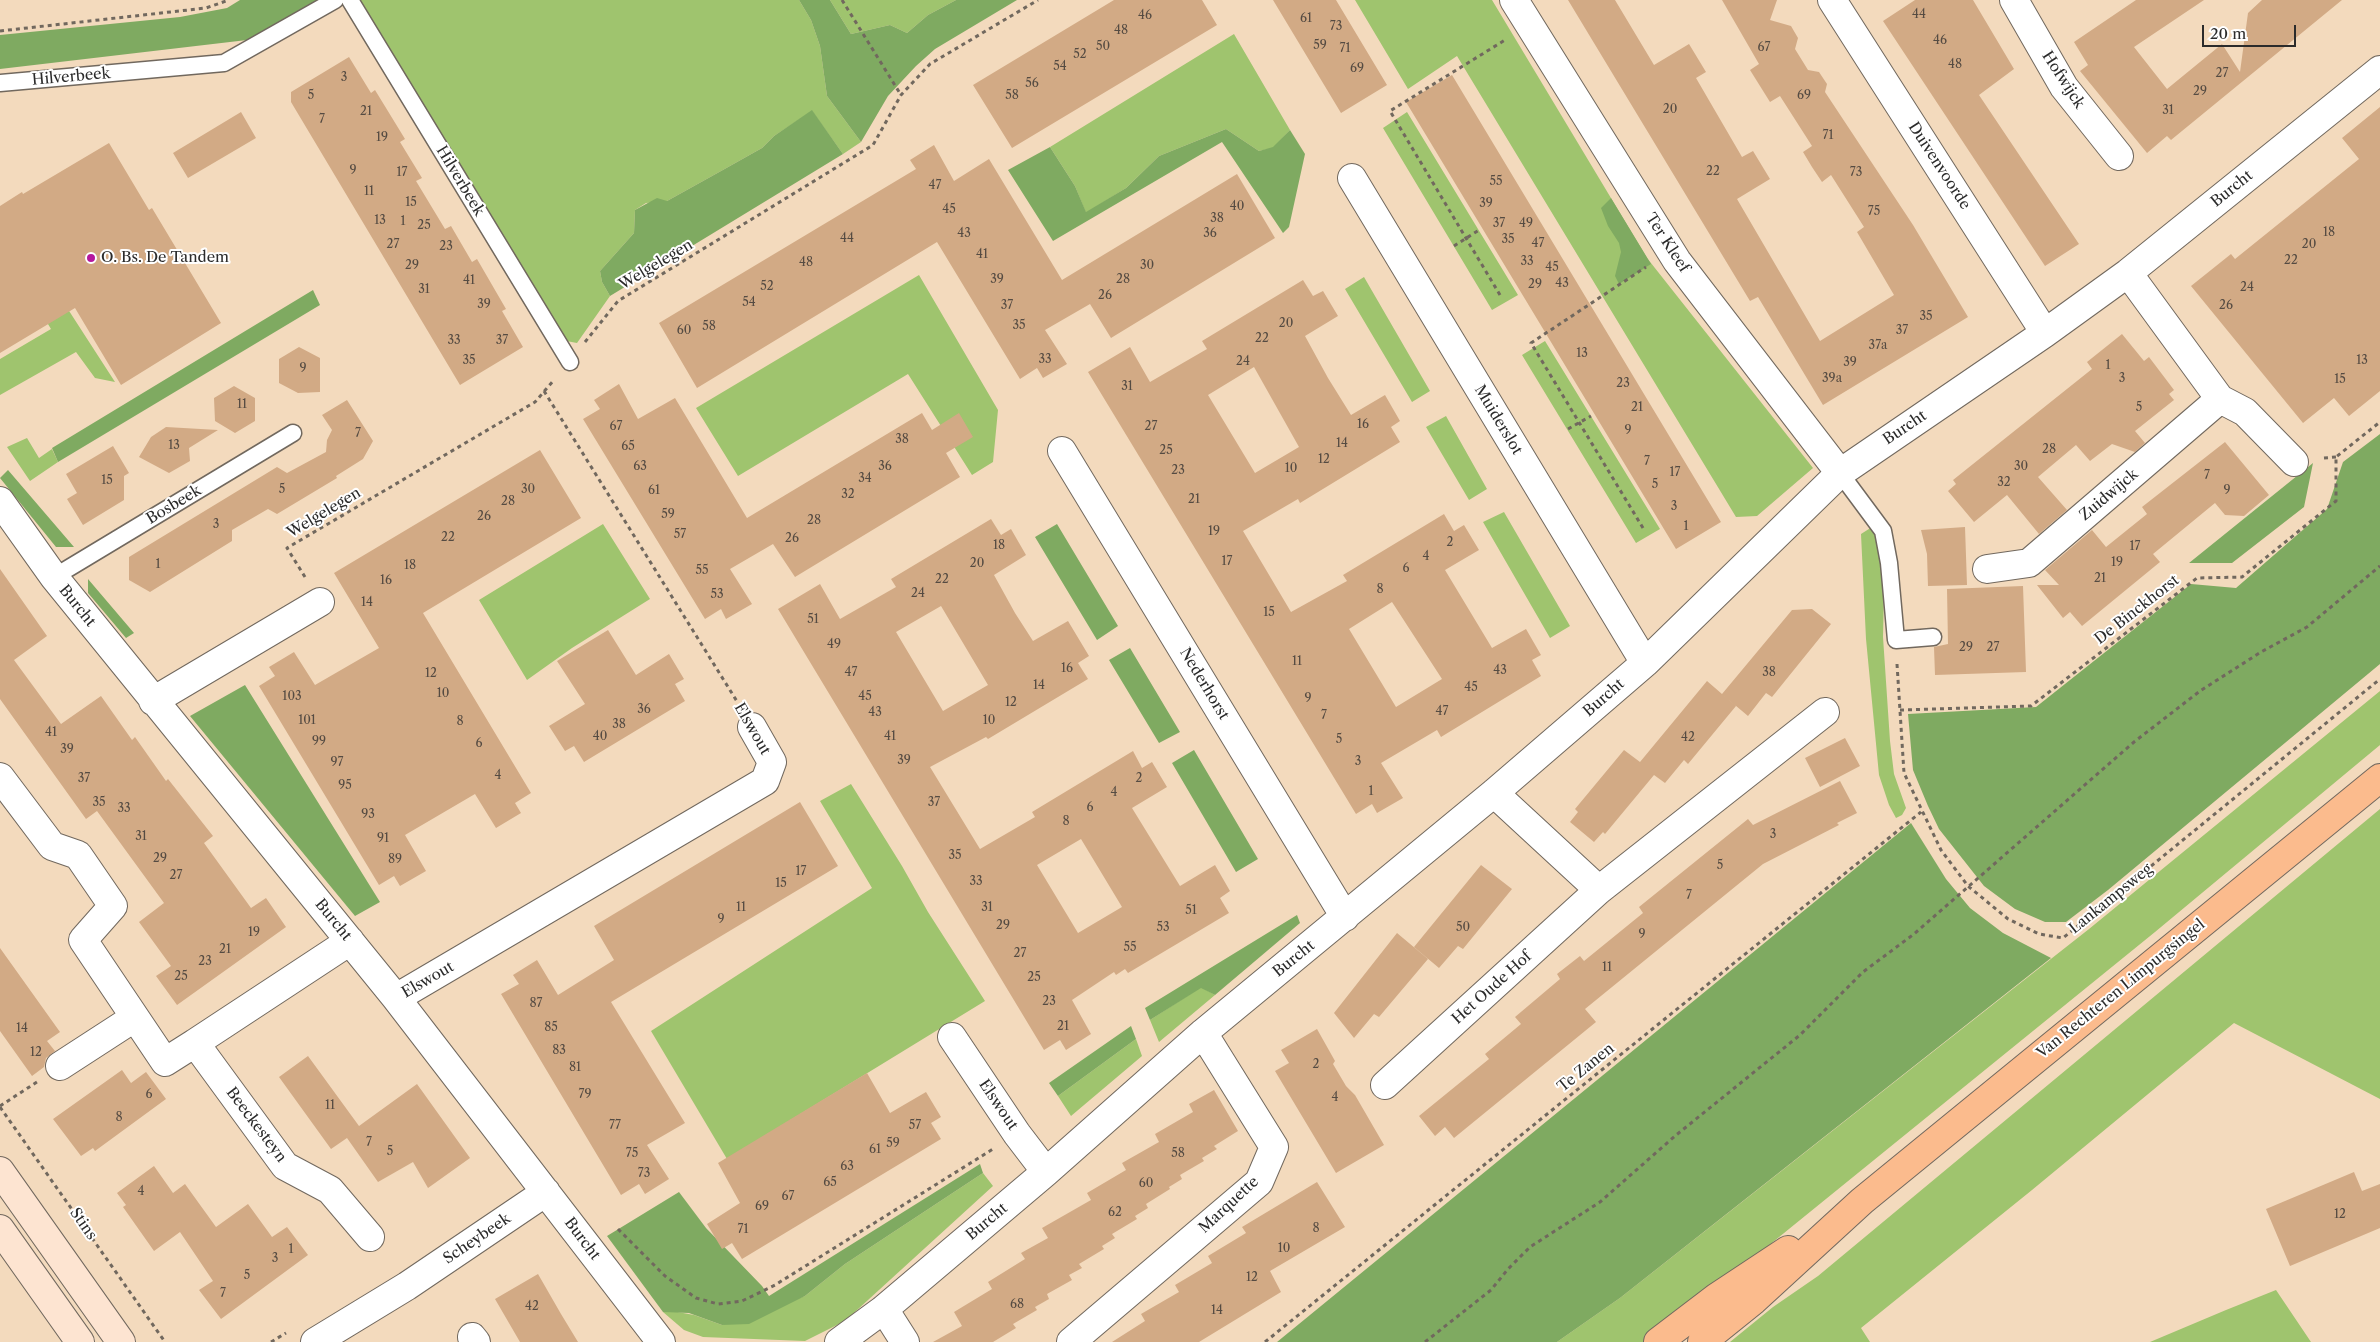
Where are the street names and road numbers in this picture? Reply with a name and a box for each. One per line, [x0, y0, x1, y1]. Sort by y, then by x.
street label: Hofwijck [2038, 48, 2088, 112]
street label: Hilverbeek [31, 65, 111, 89]
street label: Duivenvoorde [1904, 119, 1974, 213]
street label: Hilverbeek [432, 143, 488, 219]
street label: Burcht [2208, 167, 2256, 211]
street label: Ter Kleef [1641, 210, 1693, 276]
street label: Welgelegen [616, 236, 696, 294]
street label: Muiderslot [1470, 382, 1526, 458]
street label: Burcht [1880, 407, 1930, 449]
street label: Zuidwijck [2076, 465, 2142, 525]
street label: Bosbeek [143, 482, 205, 528]
street label: Welgelegen [284, 484, 364, 542]
street label: De Binckhorst [2091, 571, 2183, 649]
street label: Burcht [55, 582, 99, 630]
street label: Nederhorst [1175, 645, 1233, 723]
street label: Burcht [1580, 675, 1628, 721]
street label: Elswout [730, 700, 774, 758]
street label: Lankampsweg [2066, 860, 2156, 938]
street label: Burcht [311, 896, 355, 944]
street label: Van Rechteren Limpurgsingel [2033, 916, 2209, 1062]
street label: Burcht [1270, 937, 1318, 981]
street label: Het Oude Hof [1449, 948, 1535, 1028]
street label: Elswout [399, 958, 457, 1002]
street label: Te Zanen [1554, 1040, 1618, 1096]
street label: Elswout [975, 1076, 1021, 1134]
street label: Beeckesteyn [222, 1084, 290, 1166]
street label: Marquette [1196, 1173, 1262, 1237]
street label: Burcht [963, 1200, 1011, 1244]
street label: Stins [66, 1205, 100, 1243]
street label: Scheybeek [440, 1210, 514, 1268]
street label: Burcht [560, 1214, 604, 1264]

